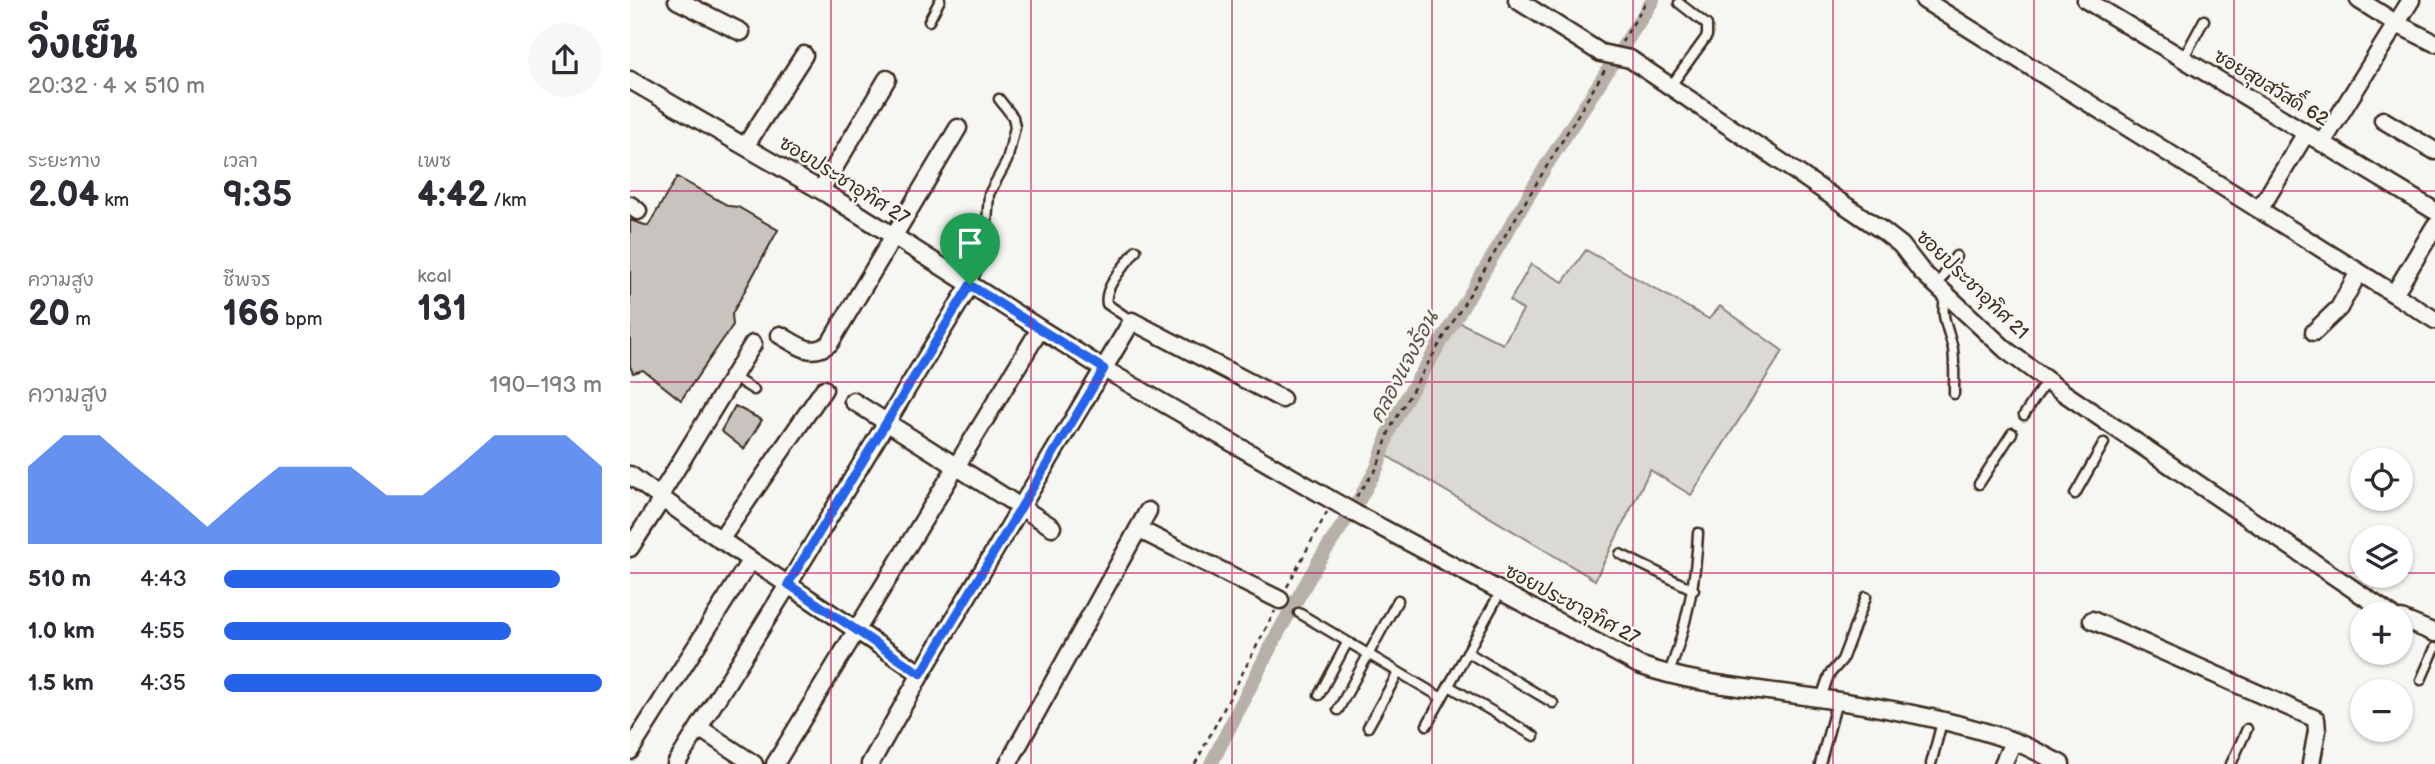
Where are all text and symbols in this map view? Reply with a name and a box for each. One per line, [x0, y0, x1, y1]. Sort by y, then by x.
text: วิ่งเย็น [28, 23, 137, 68]
button: share [528, 23, 602, 97]
street label: ซอยสุขสวัสดิ์ 62 [2208, 39, 2336, 133]
text: 20:32 · 4 × 510 m [28, 72, 205, 100]
street label: ซอยประชาอุทิศ 27 [774, 132, 914, 232]
text: ระยะทาง [28, 150, 101, 173]
text: เวลา [223, 150, 258, 173]
text: เพซ [417, 150, 451, 173]
text: 2.04 [28, 174, 99, 217]
text: 9:35 [223, 174, 292, 217]
text: 4:42 [417, 174, 488, 217]
text: km [99, 189, 129, 212]
text: /km [488, 189, 527, 212]
pin [940, 213, 1000, 285]
icon: arrive [951, 224, 989, 262]
street label: ซอยประชาอุทิศ 21 [1910, 226, 2033, 346]
text: kcal [417, 265, 451, 288]
text: ความสูง [28, 269, 94, 292]
text: ชีพจร [223, 269, 271, 292]
text: 131 [417, 288, 467, 331]
text: 20 [28, 293, 70, 336]
text: 166 [223, 293, 280, 336]
water label: คลองแจงร้อน [1363, 306, 1444, 427]
text: m [70, 308, 91, 331]
text: bpm [280, 308, 322, 331]
text: 190–193 m [490, 371, 602, 399]
text: ความสูง [28, 381, 107, 409]
map controls [2350, 448, 2413, 742]
button: locate [2350, 448, 2413, 511]
button: layers [2350, 525, 2413, 588]
street label: ซอยประชาอุทิศ 27 [1500, 560, 1644, 652]
text: 510 m [28, 565, 91, 593]
text: 4:43 [140, 565, 187, 593]
button: + [2350, 602, 2413, 665]
text: 1.0 km [28, 617, 95, 645]
text: 4:55 [140, 617, 185, 645]
text: 1.5 km [28, 669, 94, 697]
text: 4:35 [140, 669, 186, 697]
button: − [2350, 679, 2413, 742]

